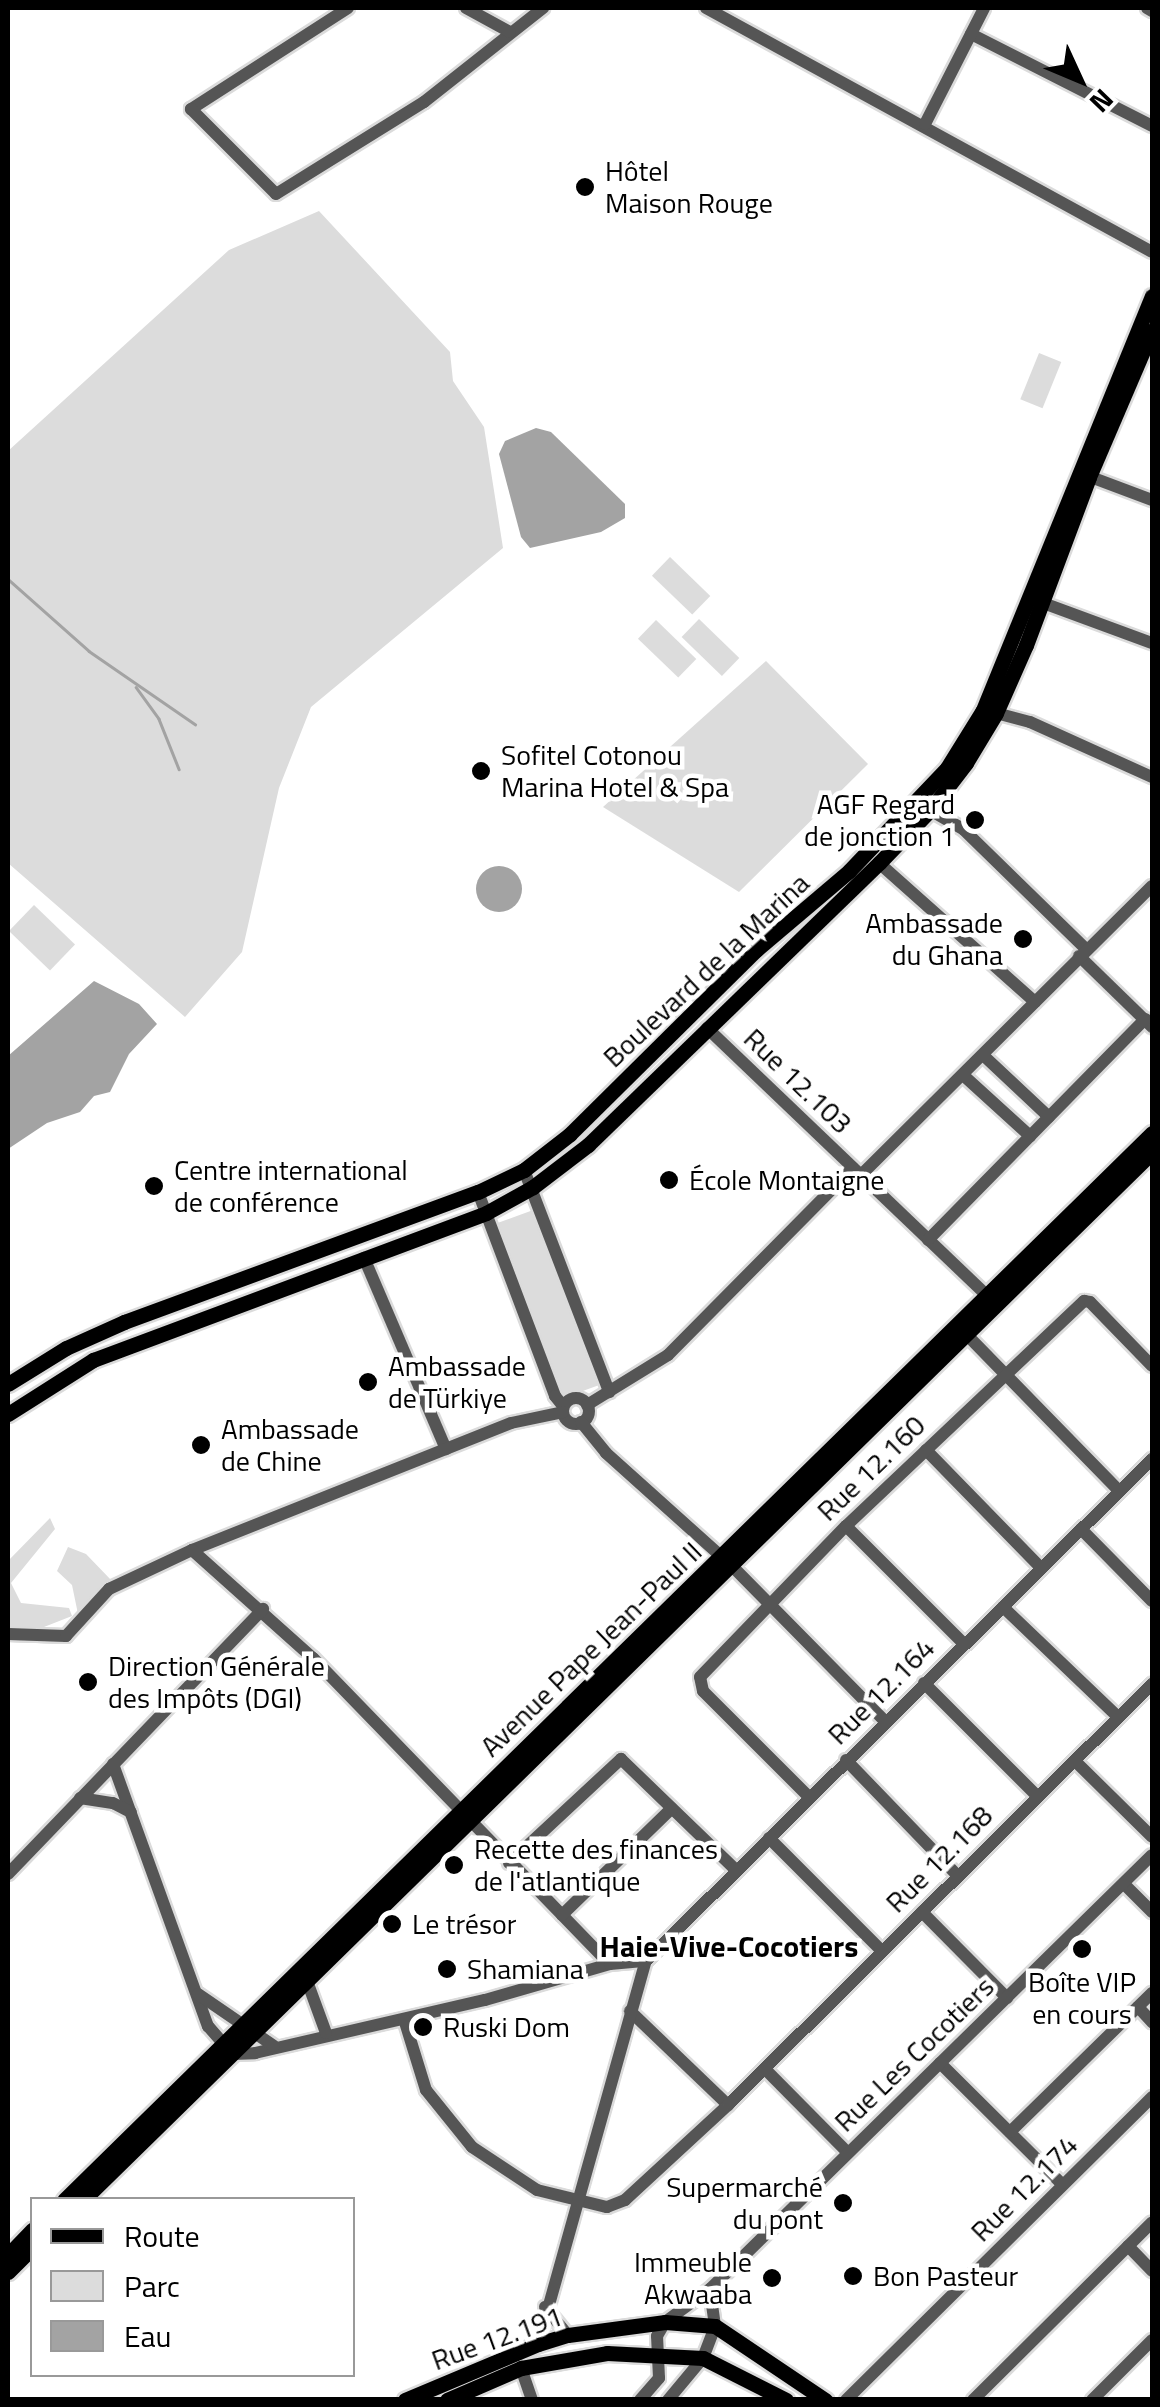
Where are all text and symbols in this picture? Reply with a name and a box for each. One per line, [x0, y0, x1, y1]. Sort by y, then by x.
north arrow [1030, 30, 1130, 130]
text: N [1080, 79, 1124, 123]
place label: Hôtel Maison Rouge [605, 154, 773, 220]
marker: Hôtel Maison Rouge [574, 176, 596, 198]
place label: Sofitel Cotonou Marina Hotel & Spa [501, 738, 729, 804]
marker: Sofitel Cotonou Marina Hotel & Spa [470, 760, 492, 782]
place label: AGF Regard de jonction 1 [804, 787, 955, 853]
marker: AGF Regard de jonction 1 [964, 809, 986, 831]
street label: Boulevard de la Marina [596, 866, 816, 1074]
place label: Ambassade du Ghana [865, 906, 1003, 972]
marker: Ambassade du Ghana [1012, 928, 1034, 950]
street label: Rue 12.103 [737, 1021, 859, 1141]
place label: Centre international de conférence [174, 1153, 408, 1219]
place label: École Montaigne [689, 1163, 884, 1197]
marker: École Montaigne [658, 1169, 680, 1191]
marker: Centre international de conférence [143, 1175, 165, 1197]
place label: Ambassade de Türkiye [388, 1349, 526, 1415]
marker: Ambassade de Türkiye [357, 1371, 379, 1393]
street label: Rue 12.160 [810, 1408, 932, 1528]
place label: Ambassade de Chine [221, 1412, 359, 1478]
marker: Ambassade de Chine [190, 1434, 212, 1456]
street label: Avenue Pape Jean-Paul II [473, 1535, 709, 1763]
street label: Rue 12.164 [821, 1631, 941, 1751]
place label: Direction Générale des Impôts (DGI) [108, 1649, 325, 1715]
marker: Direction Générale des Impôts (DGI) [77, 1671, 99, 1693]
street label: Rue 12.168 [879, 1799, 999, 1919]
place label: Recette des finances de l'atlantique [474, 1832, 718, 1898]
marker: Recette des finances de l'atlantique [443, 1854, 465, 1876]
place label: Le trésor [412, 1907, 516, 1941]
marker: Le trésor [381, 1913, 403, 1935]
district label: Haie-Vive-Cocotiers [600, 1928, 858, 1964]
marker: Boîte VIP en cours [1071, 1938, 1093, 1960]
place label: Shamiana [467, 1952, 584, 1986]
marker: Shamiana [436, 1958, 458, 1980]
place label: Boîte VIP en cours [1028, 1965, 1136, 2031]
street label: Rue Les Cocotiers [827, 1970, 1001, 2138]
place label: Ruski Dom [443, 2010, 570, 2044]
marker: Ruski Dom [412, 2016, 434, 2038]
street label: Rue 12.174 [964, 2128, 1084, 2248]
place label: Supermarché du pont [666, 2170, 823, 2236]
marker: Supermarché du pont [832, 2192, 854, 2214]
legend [30, 2197, 355, 2377]
text: Route [124, 2213, 200, 2259]
place label: Immeuble Akwaaba [634, 2245, 752, 2311]
place label: Bon Pasteur [873, 2259, 1018, 2293]
text: Parc [124, 2263, 180, 2309]
marker: Bon Pasteur [842, 2265, 864, 2287]
marker: Immeuble Akwaaba [761, 2267, 783, 2289]
street label: Rue 12.191 [427, 2299, 567, 2377]
text: Eau [124, 2313, 172, 2359]

